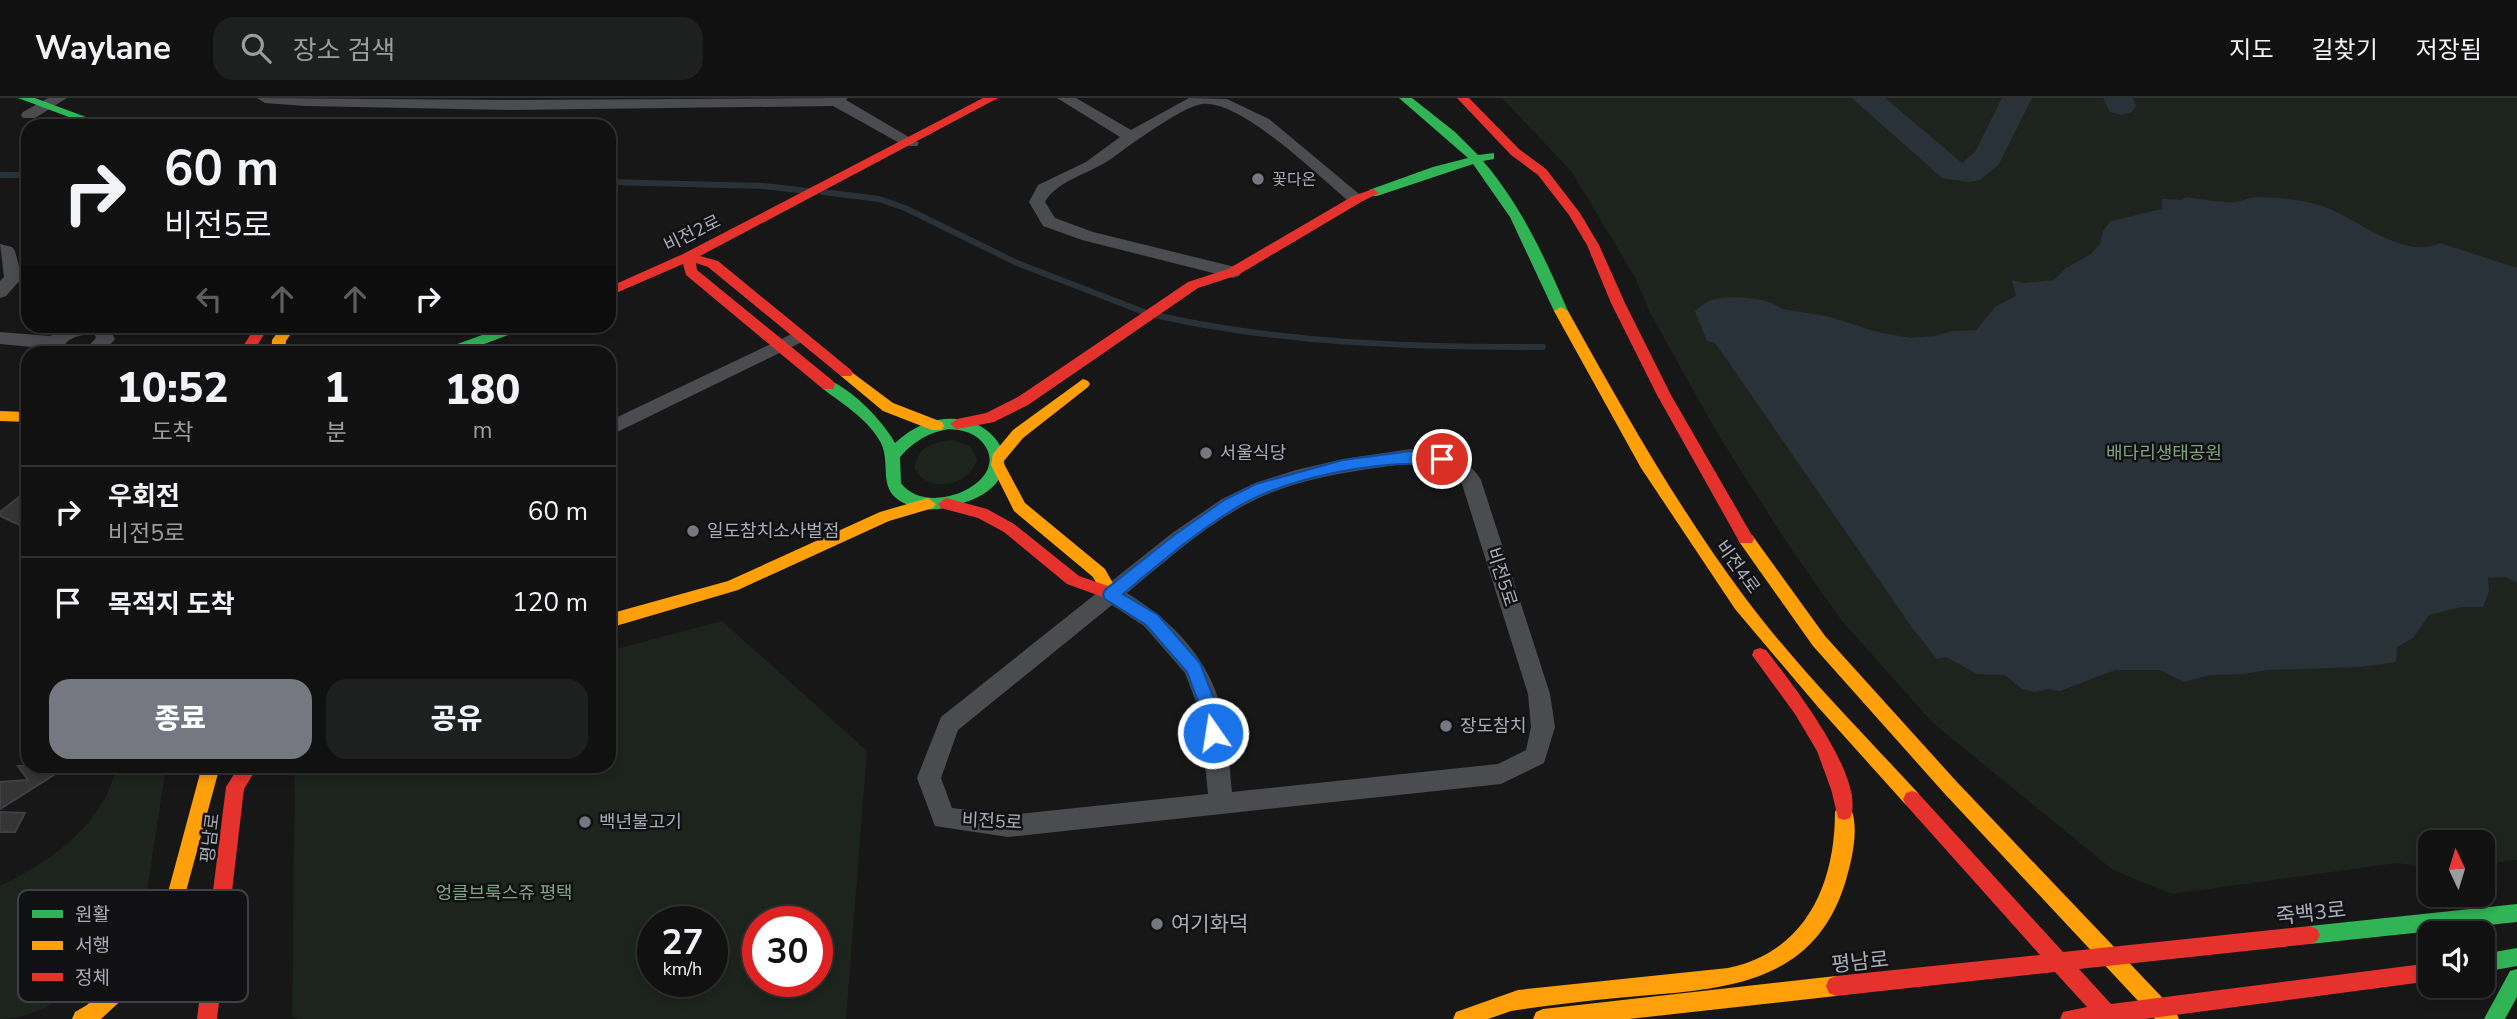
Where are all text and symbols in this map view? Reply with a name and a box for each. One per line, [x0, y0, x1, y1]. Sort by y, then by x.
search box [213, 17, 703, 80]
text: Waylane [35, 26, 171, 71]
icon: search [237, 29, 275, 67]
text: 장소 검색 [293, 33, 395, 68]
text: 지도 [2229, 34, 2274, 66]
text: 길찾기 [2312, 34, 2378, 66]
text: 저장됨 [2416, 34, 2482, 66]
text: 60 m [164, 135, 279, 202]
icon: right [49, 147, 140, 238]
place label: 꽃다온 [1272, 169, 1316, 191]
marker: 꽃다온 [1250, 171, 1266, 187]
text: 비전5로 [164, 204, 272, 247]
street label: 비전2로 [660, 209, 724, 257]
icon: left [190, 280, 228, 318]
icon: ahead [263, 280, 301, 318]
icon: ahead [336, 280, 374, 318]
icon: right [409, 280, 447, 318]
text: 10:52 [117, 360, 228, 417]
text: 1 [324, 360, 349, 417]
text: 180 [445, 362, 520, 419]
text: m [473, 415, 492, 446]
text: 도착 [151, 417, 194, 448]
text: 분 [326, 417, 347, 448]
pin [1412, 429, 1472, 489]
icon: arrive [1423, 440, 1461, 478]
place label: 서울식당 [1220, 441, 1286, 465]
park label: 배다리생태공원 [2106, 441, 2222, 465]
marker: 서울식당 [1198, 445, 1214, 461]
text: 우회전 [108, 479, 180, 514]
icon: right [49, 493, 87, 531]
text: 60 m [528, 494, 588, 529]
text: 비전5로 [108, 518, 185, 549]
place label: 일도참치소사벌점 [707, 519, 839, 543]
marker: 일도참치소사벌점 [685, 523, 701, 539]
street label: 비전4로 [1711, 535, 1765, 599]
street label: 비전5로 [1481, 545, 1523, 609]
icon: arrive [49, 584, 87, 622]
text: 120 m [512, 585, 588, 620]
text: 목적지 도착 [108, 587, 235, 622]
button: 종료 [49, 679, 312, 759]
button: 공유 [326, 679, 588, 759]
position arrow [1176, 696, 1250, 770]
place label: 장도참치 [1460, 714, 1526, 738]
marker: 장도참치 [1438, 718, 1454, 734]
street label: 비전5로 [961, 807, 1023, 835]
place label: 백년불고기 [599, 810, 682, 834]
street label: 평남로 [195, 812, 225, 864]
marker: 백년불고기 [577, 814, 593, 830]
north arrow [2418, 830, 2496, 906]
map controls [2418, 830, 2495, 998]
park label: 엉클브룩스쥬 평택 [435, 881, 573, 905]
legend [18, 890, 248, 1002]
street label: 죽백3로 [2274, 895, 2348, 931]
text: 원활 [75, 902, 110, 928]
speed limit sign: 30 [742, 906, 833, 997]
place label: 여기화덕 [1171, 910, 1248, 938]
marker: 여기화덕 [1149, 916, 1165, 932]
text: 27 [661, 919, 704, 966]
button: sound [2418, 921, 2495, 998]
text: 서행 [75, 933, 110, 959]
street label: 평남로 [1830, 945, 1890, 979]
text: km/h [663, 957, 702, 981]
text: 정체 [75, 965, 110, 991]

